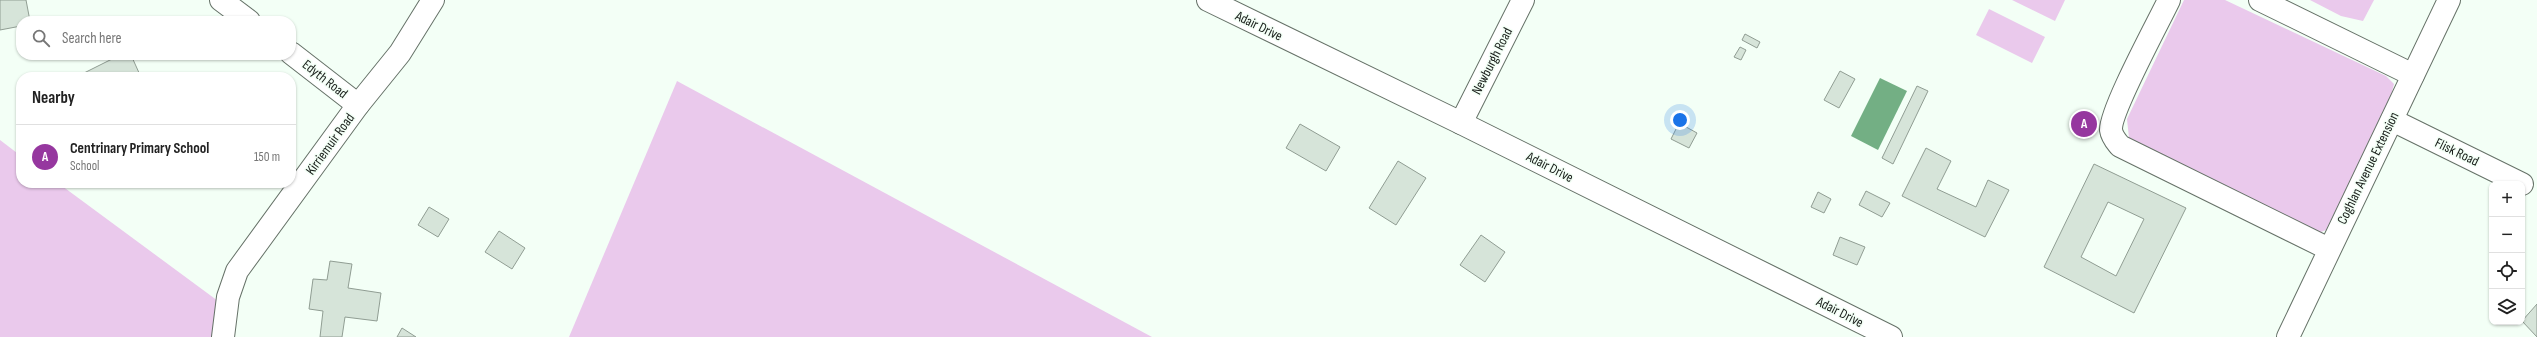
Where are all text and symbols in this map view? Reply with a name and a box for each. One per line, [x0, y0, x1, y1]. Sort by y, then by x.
street label: Adair Drive [1232, 7, 1285, 45]
search box [16, 16, 296, 60]
street label: Newburgh Road [1468, 24, 1516, 97]
icon: search [30, 27, 52, 49]
text: Search here [62, 29, 122, 48]
street label: Edyth Road [299, 56, 351, 102]
text: Nearby [32, 88, 75, 108]
pin: A [2071, 109, 2097, 139]
street label: Coghlan Avenue Extension [2333, 109, 2403, 227]
street label: Kirriemuir Road [302, 110, 358, 178]
your location [1670, 110, 1690, 130]
street label: Flisk Road [2432, 134, 2482, 170]
text: Centrinary Primary School [70, 139, 209, 158]
street label: Adair Drive [1523, 148, 1576, 186]
text: A [42, 149, 48, 165]
text: 150 m [254, 149, 280, 165]
text: School [70, 158, 100, 174]
map controls [2489, 181, 2525, 325]
button: + [2489, 181, 2525, 217]
button: − [2489, 217, 2525, 253]
button: locate [2489, 253, 2525, 289]
button: layers [2489, 289, 2525, 325]
street label: Adair Drive [1813, 293, 1866, 331]

